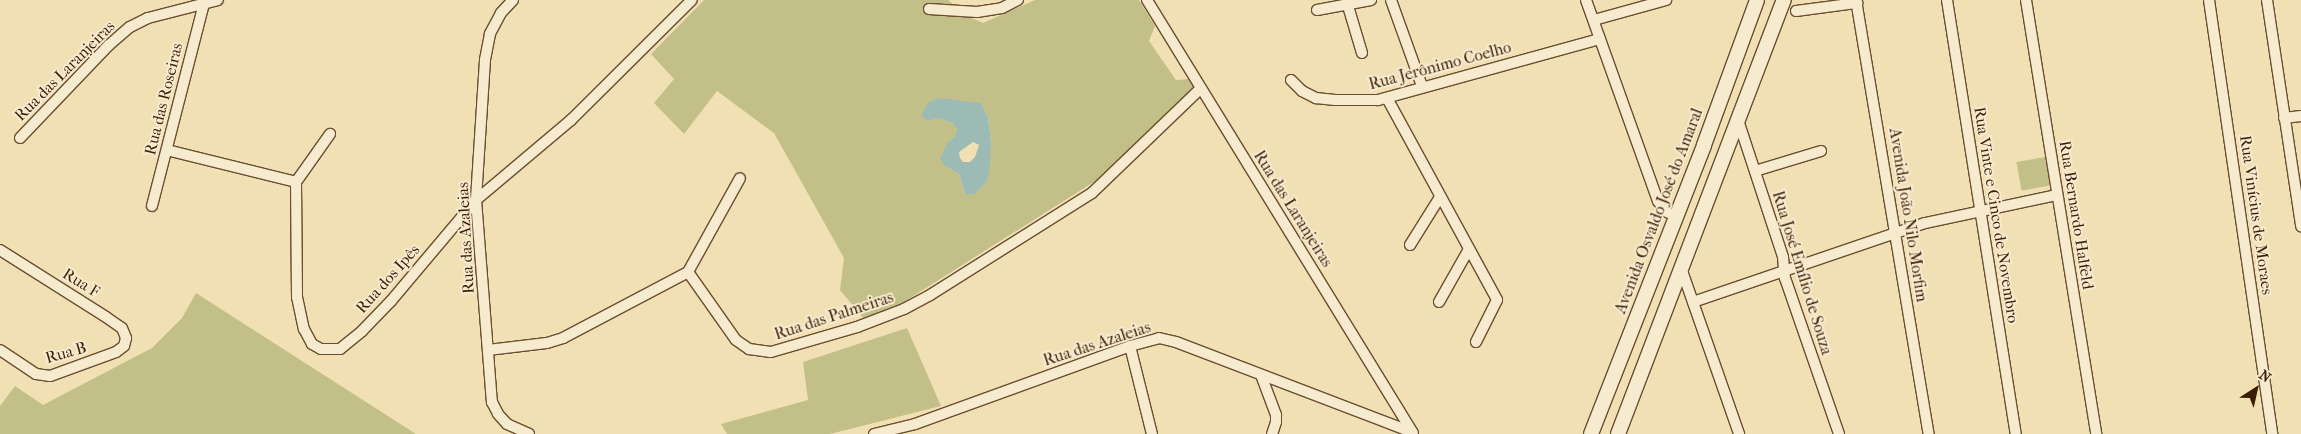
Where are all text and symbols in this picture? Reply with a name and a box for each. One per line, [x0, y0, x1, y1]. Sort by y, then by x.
street label: Rua das Laranjeiras [11, 17, 119, 125]
street label: Rua Jerônimo Coelho [1367, 38, 1513, 94]
street label: Rua das Roseiras [141, 41, 187, 157]
street label: Rua Vinte e Cinco de Novembro [1969, 105, 2023, 325]
street label: Avenida Osvaldo José do Amaral [1611, 106, 1707, 316]
street label: Avenida João Nilo Morfim [1885, 127, 1931, 303]
street label: Rua Vinícius de Moraes [2235, 134, 2277, 296]
street label: Rua Bernardo Halfeld [2055, 139, 2097, 291]
street label: Rua das Laranjeiras [1249, 147, 1337, 271]
street label: Rua das Azaleias [453, 182, 479, 294]
street label: Rua José Emílio de Souza [1768, 189, 1836, 357]
street label: Rua dos Ipês [352, 241, 424, 317]
street label: Rua F [59, 264, 103, 302]
street label: Rua das Palmeiras [772, 288, 896, 344]
street label: Rua das Azaleias [1041, 318, 1153, 370]
street label: Rua B [43, 338, 89, 368]
north arrow [2231, 364, 2281, 414]
text: N [2256, 366, 2274, 386]

